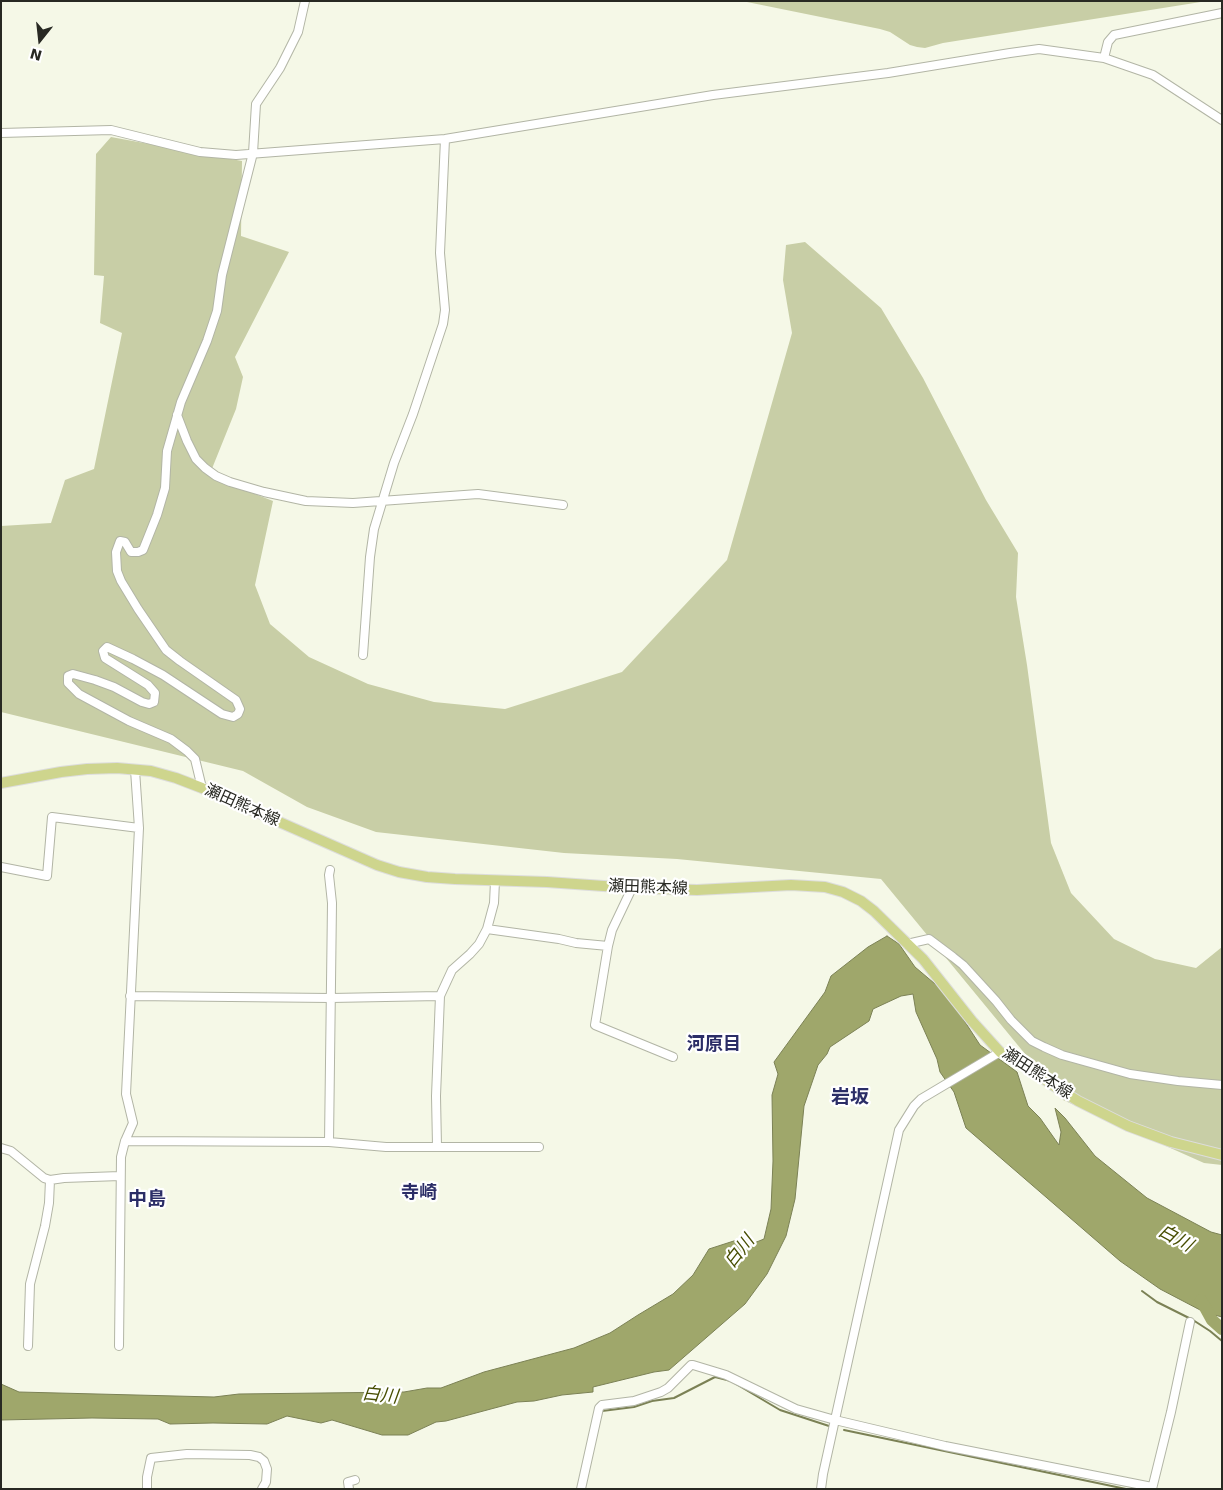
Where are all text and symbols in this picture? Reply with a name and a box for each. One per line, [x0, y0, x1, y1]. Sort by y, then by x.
north arrow [15, 15, 65, 65]
text: N [28, 45, 44, 64]
street label: 瀬田熊本線 [202, 781, 282, 831]
street label: 瀬田熊本線 [608, 877, 688, 899]
district label: 河原目 [687, 1034, 741, 1056]
street label: 瀬田熊本線 [998, 1044, 1076, 1104]
district label: 岩坂 [831, 1087, 869, 1109]
district label: 寺崎 [401, 1182, 437, 1204]
district label: 中島 [128, 1189, 166, 1211]
water label: 白川 [1154, 1221, 1196, 1257]
water label: 白川 [720, 1231, 760, 1273]
water label: 白川 [361, 1383, 399, 1409]

